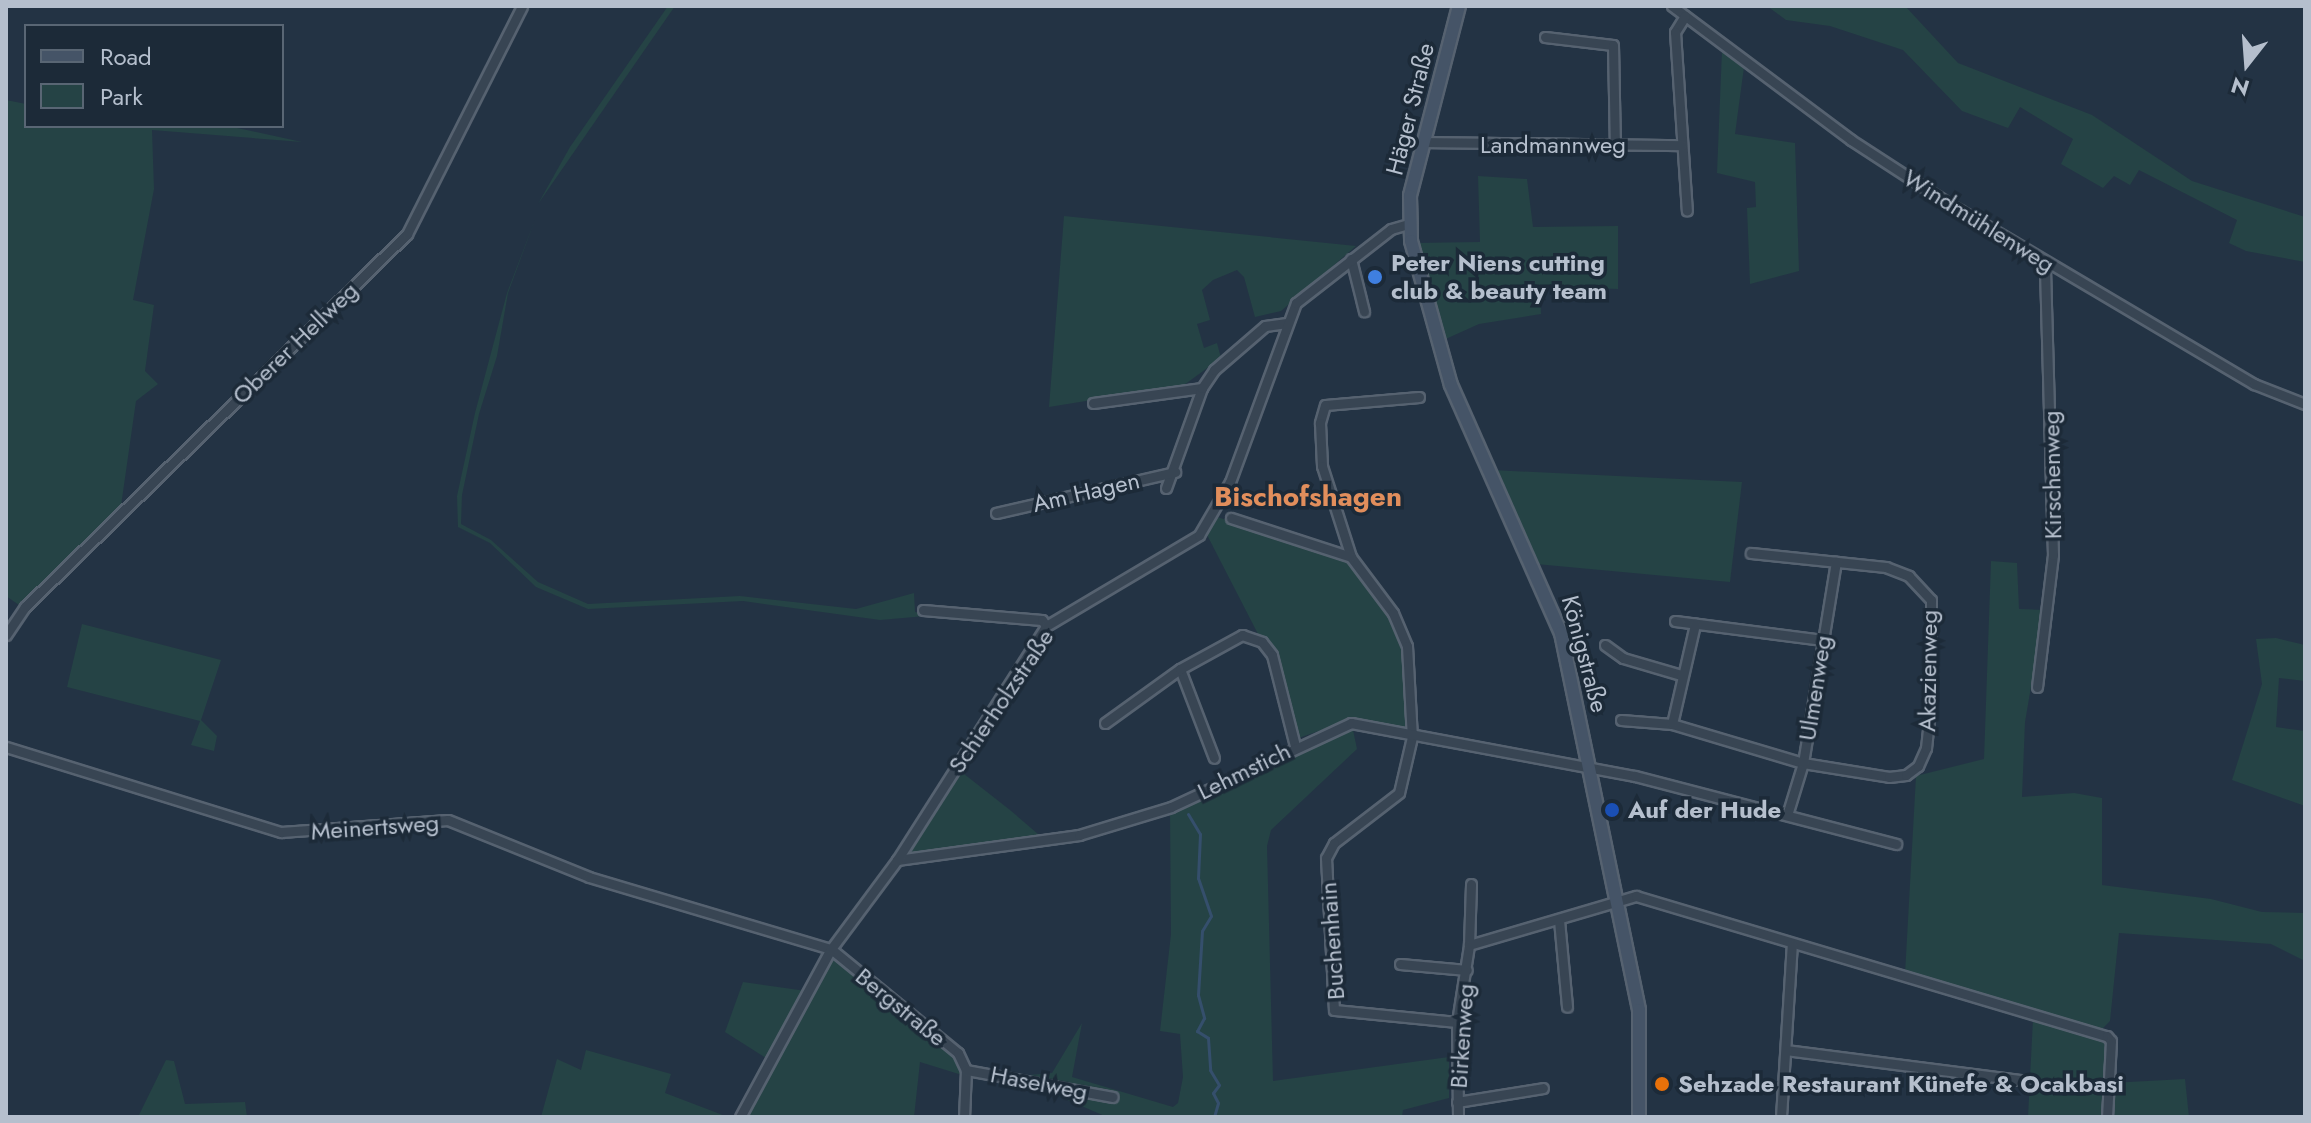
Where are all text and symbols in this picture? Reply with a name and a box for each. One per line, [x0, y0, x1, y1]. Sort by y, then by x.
legend [24, 24, 284, 128]
north arrow [2207, 24, 2287, 104]
text: Road [100, 39, 152, 74]
street label: Häger Straße [1380, 40, 1440, 178]
text: N [2227, 69, 2253, 105]
text: Park [100, 79, 143, 114]
street label: Landmannweg [1480, 131, 1626, 159]
street label: Windmühlenweg [1898, 163, 2060, 279]
place label: Peter Niens cutting club & beauty team [1391, 249, 1607, 305]
marker: Peter Niens cutting club & beauty team [1366, 268, 1384, 286]
street label: Oberer Hellweg [226, 276, 364, 410]
street label: Kirschenweg [2036, 410, 2068, 540]
street label: Am Hagen [1030, 466, 1142, 518]
district label: Bischofshagen [1214, 480, 1402, 514]
street label: Königstraße [1556, 593, 1614, 715]
street label: Akazienweg [1913, 610, 1943, 732]
street label: Schierholzstraße [942, 624, 1060, 778]
street label: Ulmenweg [1792, 633, 1838, 743]
street label: Lehmstich [1193, 736, 1295, 806]
place label: Auf der Hude [1628, 796, 1781, 824]
marker: Auf der Hude [1603, 801, 1621, 819]
street label: Meinertsweg [310, 808, 440, 846]
street label: Buchenhain [1314, 881, 1350, 1001]
street label: Bergstraße [850, 962, 952, 1052]
street label: Birkenweg [1444, 983, 1480, 1089]
street label: Haselweg [988, 1059, 1090, 1107]
place label: Sehzade Restaurant Künefe & Ocakbasi [1678, 1070, 2124, 1098]
marker: Sehzade Restaurant Künefe & Ocakbasi [1653, 1075, 1671, 1093]

